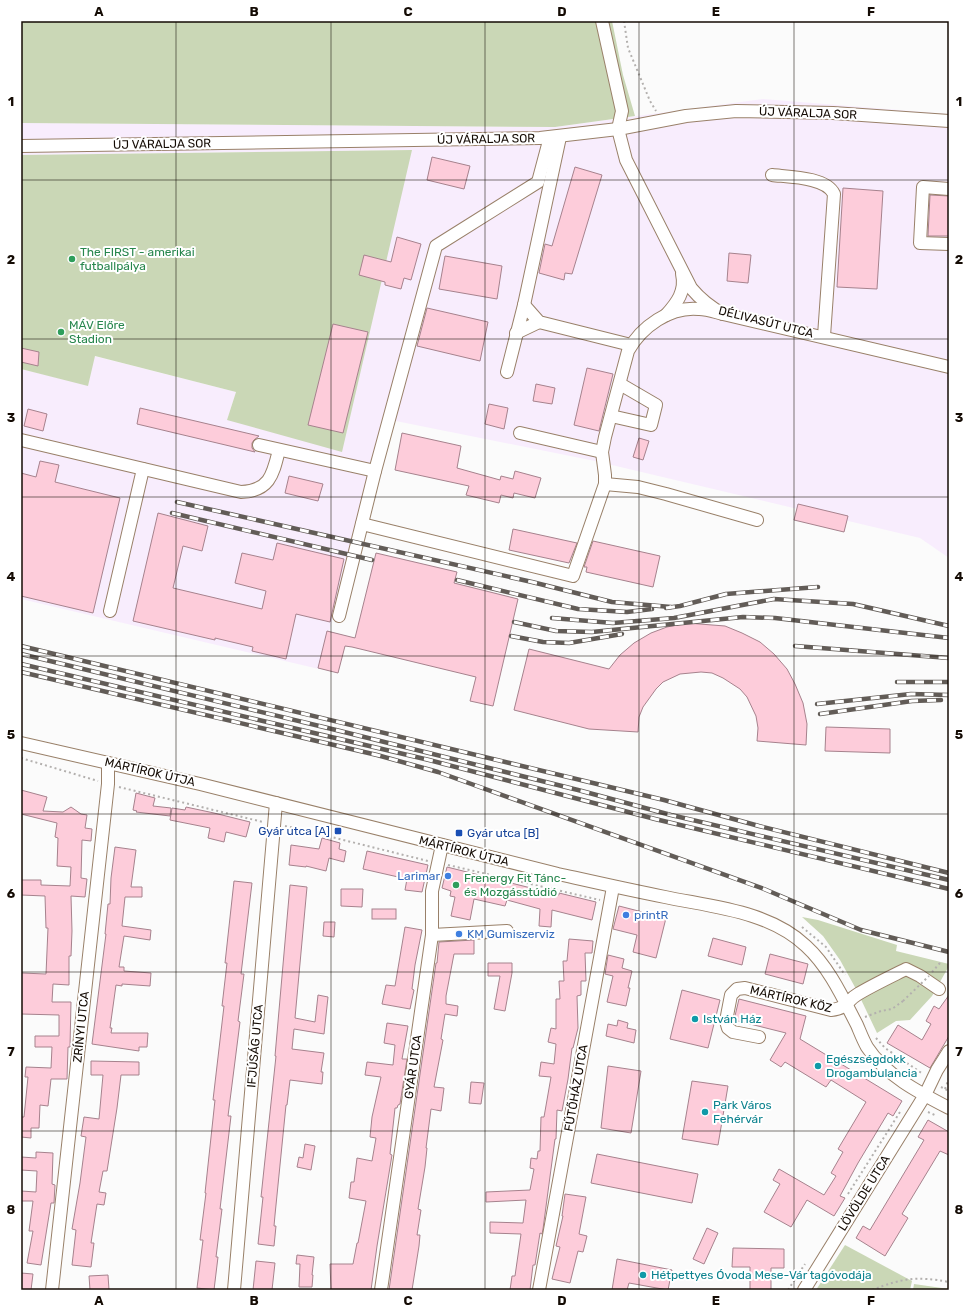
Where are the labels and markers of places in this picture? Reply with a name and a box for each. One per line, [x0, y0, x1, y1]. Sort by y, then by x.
place label: The FIRST - amerikai futballpálya [80, 245, 195, 273]
marker: The FIRST - amerikai futballpálya [67, 254, 77, 264]
place label: MÁV Előre Stadion [69, 318, 125, 346]
marker: MÁV Előre Stadion [56, 327, 66, 337]
place label: Gyár utca [A] [258, 824, 330, 838]
marker: Gyár utca [A] [333, 826, 343, 836]
place label: Gyár utca [B] [467, 826, 539, 840]
marker: Gyár utca [B] [454, 828, 464, 838]
place label: Larimar [397, 869, 440, 883]
marker: Larimar [443, 871, 453, 881]
place label: Frenergy Fit Tánc- és Mozgásstúdió [464, 871, 566, 899]
marker: Frenergy Fit Tánc- és Mozgásstúdió [451, 880, 461, 890]
place label: printR [634, 908, 668, 922]
marker: printR [621, 910, 631, 920]
place label: KM Gumiszerviz [467, 927, 555, 941]
marker: KM Gumiszerviz [454, 929, 464, 939]
place label: István Ház [703, 1012, 762, 1026]
marker: István Ház [690, 1014, 700, 1024]
place label: Egészségdokk Drogambulancia [826, 1052, 917, 1080]
marker: Egészségdokk Drogambulancia [813, 1061, 823, 1071]
place label: Park Város Fehérvár [713, 1098, 772, 1126]
marker: Park Város Fehérvár [700, 1107, 710, 1117]
place label: Hétpettyes Óvoda Mese-Vár tagóvodája [651, 1268, 872, 1282]
marker: Hétpettyes Óvoda Mese-Vár tagóvodája [638, 1270, 648, 1280]

